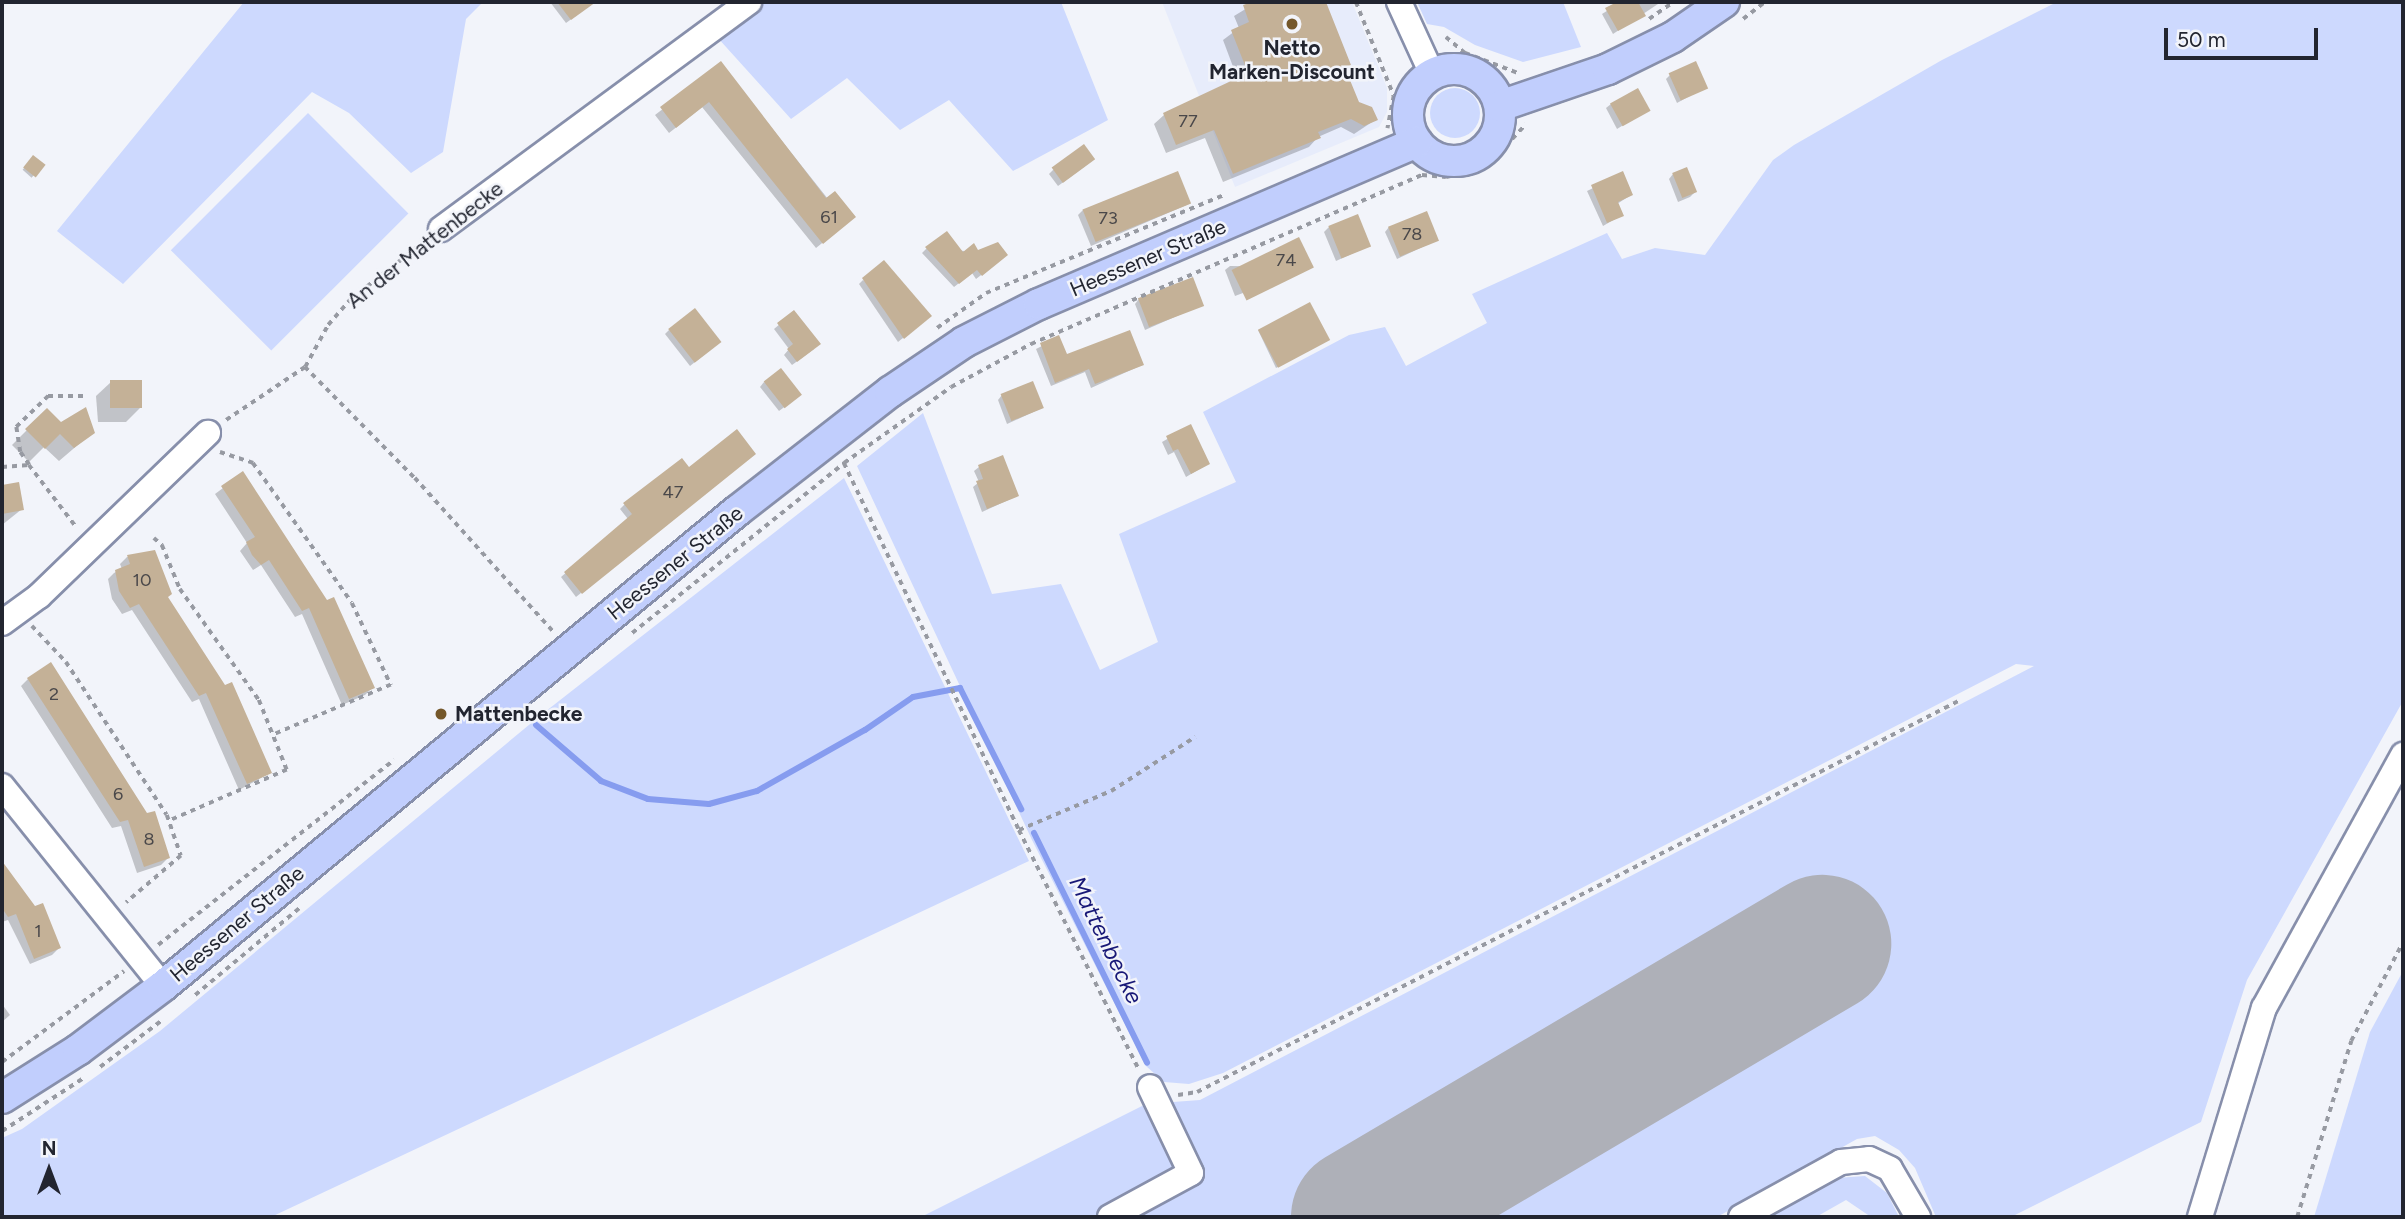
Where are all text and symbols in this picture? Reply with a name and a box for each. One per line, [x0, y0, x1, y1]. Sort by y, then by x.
scale bar [2167, 14, 2321, 58]
marker: Netto Marken-Discount [1284, 16, 1300, 32]
text: 50 m [2177, 27, 2226, 52]
place label: Netto Marken-Discount [1209, 35, 1375, 85]
house number: 77 [1178, 110, 1198, 132]
street label: An der Mattenbecke [342, 176, 508, 314]
house number: 61 [820, 206, 838, 228]
house number: 73 [1098, 207, 1118, 229]
street label: Heessener Straße [1066, 214, 1230, 302]
house number: 78 [1402, 223, 1422, 245]
house number: 74 [1276, 249, 1296, 271]
house number: 47 [663, 481, 683, 503]
street label: Heessener Straße [602, 501, 748, 625]
house number: 10 [133, 569, 151, 591]
house number: 2 [49, 683, 59, 705]
place label: Mattenbecke [455, 701, 582, 727]
marker: Mattenbecke [433, 706, 449, 722]
house number: 6 [113, 783, 123, 805]
house number: 8 [143, 828, 155, 850]
street label: Heessener Straße [165, 861, 309, 987]
water label: Mattenbecke [1063, 872, 1149, 1008]
house number: 1 [34, 920, 42, 942]
north arrow [14, 1135, 84, 1205]
text: N [42, 1137, 56, 1160]

